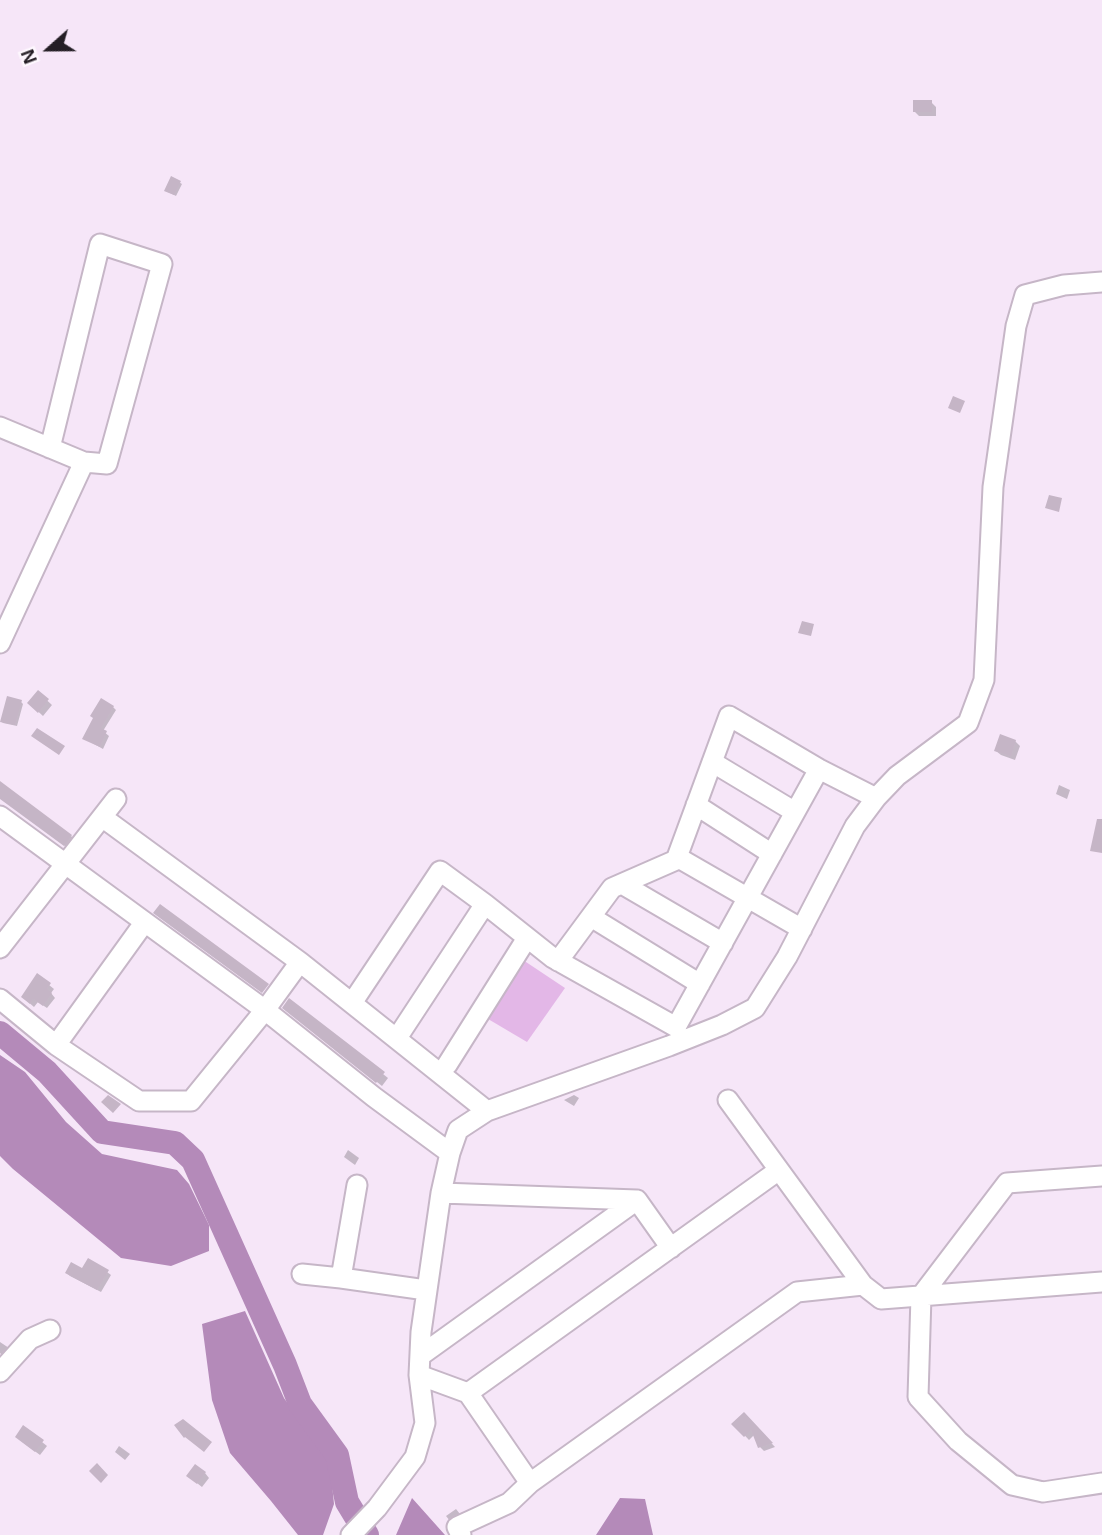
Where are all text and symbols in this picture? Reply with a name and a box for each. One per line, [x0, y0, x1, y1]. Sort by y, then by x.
north arrow [14, 14, 84, 84]
text: N [17, 47, 41, 67]

